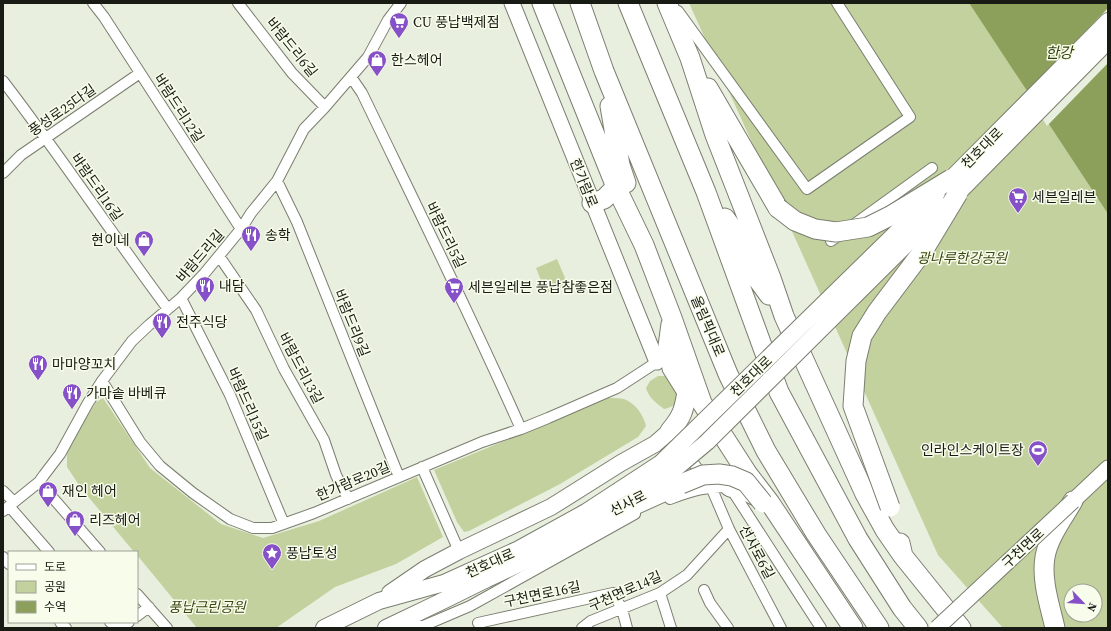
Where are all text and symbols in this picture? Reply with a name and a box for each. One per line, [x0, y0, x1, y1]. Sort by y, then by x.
supermarket icon: CU 풍납백제점 [388, 11, 410, 39]
place label: CU 풍납백제점 [413, 12, 500, 32]
street label: 바람드리6길 [262, 13, 322, 81]
water label: 한강 [1045, 42, 1075, 63]
shop icon: 한스헤어 [366, 49, 388, 77]
place label: 한스헤어 [391, 50, 443, 70]
street label: 바람드리12길 [149, 70, 209, 146]
street label: 풍성로25다길 [24, 79, 100, 141]
street label: 천호대로 [957, 123, 1007, 173]
street label: 바람드리16길 [66, 149, 128, 225]
street label: 한가람로 [565, 155, 603, 211]
supermarket icon: 세븐일레븐 [1007, 186, 1029, 214]
place label: 세븐일레븐 [1032, 187, 1097, 207]
street label: 바람드리5길 [421, 199, 471, 271]
restaurant icon: 송학 [240, 224, 262, 252]
street label: 바람드리길 [171, 225, 229, 287]
place label: 송학 [265, 225, 291, 245]
shop icon: 현이네 [133, 229, 155, 257]
place label: 현이네 [91, 230, 130, 250]
park label: 광나루한강공원 [917, 248, 1008, 268]
restaurant icon: 내담 [194, 275, 216, 303]
place label: 내담 [219, 276, 245, 296]
supermarket icon: 세븐일레븐 풍납참좋은점 [443, 276, 465, 304]
place label: 세븐일레븐 풍납참좋은점 [468, 277, 613, 297]
street label: 바람드리9길 [329, 286, 375, 360]
street label: 올림픽대로 [686, 292, 730, 360]
restaurant icon: 전주식당 [151, 311, 173, 339]
place label: 전주식당 [176, 312, 228, 332]
street label: 바람드리13길 [274, 329, 328, 407]
street label: 천호대로 [726, 351, 777, 401]
restaurant icon: 마마양꼬치 [27, 353, 49, 381]
place label: 마마양꼬치 [52, 354, 116, 374]
street label: 바람드리15길 [223, 364, 273, 444]
restaurant icon: 가마솥 바베큐 [61, 382, 83, 410]
place label: 가마솥 바베큐 [86, 383, 167, 403]
sports icon: 인라인스케이트장 [1027, 439, 1049, 467]
place label: 인라인스케이트장 [921, 440, 1024, 460]
street label: 한가람로20길 [313, 456, 393, 506]
shop icon: 재인 헤어 [37, 480, 59, 508]
place label: 재인 헤어 [62, 481, 117, 501]
street label: 선사로 [606, 485, 650, 521]
shop icon: 리즈헤어 [64, 509, 86, 537]
place label: 리즈헤어 [89, 510, 141, 530]
street label: 선사로6길 [734, 521, 780, 583]
street label: 구천면로 [997, 523, 1049, 573]
place icon: 풍납토성 [261, 542, 283, 570]
place label: 풍납토성 [286, 543, 338, 563]
street label: 천호대로 [462, 543, 518, 583]
legend [8, 551, 138, 623]
text: 도로 [44, 559, 66, 575]
street label: 구천면로14길 [585, 566, 665, 616]
street label: 구천면로16길 [502, 576, 582, 612]
text: 공원 [44, 579, 66, 595]
north arrow [1063, 583, 1103, 623]
park label: 풍납근린공원 [168, 597, 247, 617]
text: 수역 [44, 599, 66, 615]
text: N [1083, 600, 1100, 614]

